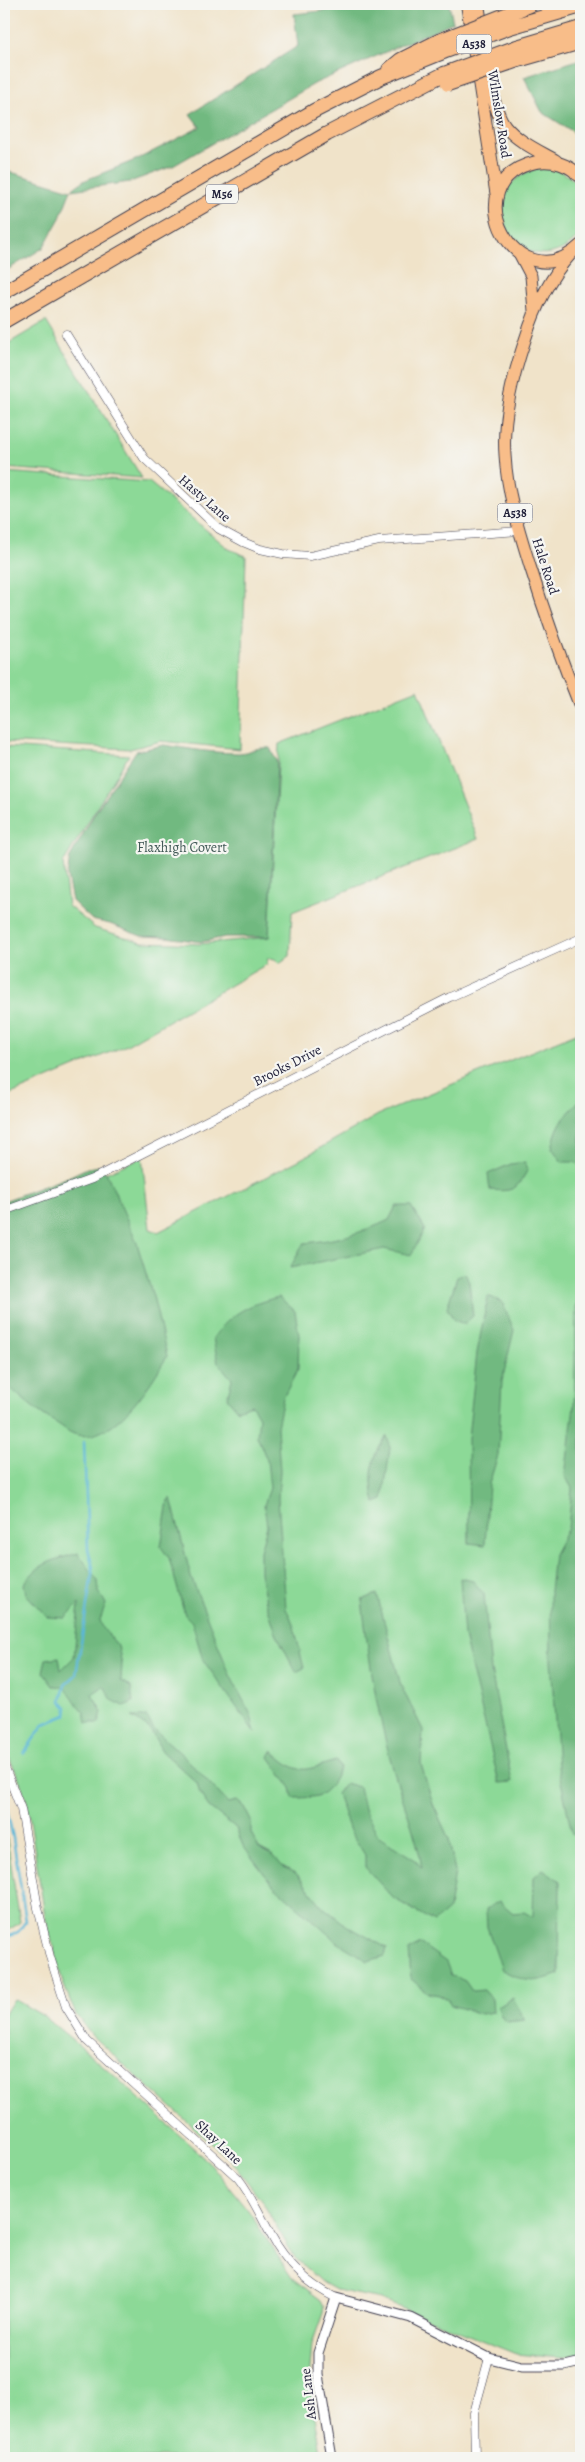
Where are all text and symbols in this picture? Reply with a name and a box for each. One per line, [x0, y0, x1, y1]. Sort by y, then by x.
road number: A538 [456, 34, 492, 54]
street label: Wilmslow Road [483, 68, 516, 160]
road number: M56 [206, 184, 238, 203]
street label: Hasty Lane [174, 470, 235, 526]
road number: A538 [498, 503, 532, 522]
street label: Hale Road [527, 535, 564, 597]
park label: Flaxhigh Covert [137, 838, 227, 857]
street label: Brooks Drive [250, 1040, 325, 1091]
street label: Shay Lane [191, 2116, 246, 2169]
street label: Ash Lane [296, 2367, 321, 2422]

